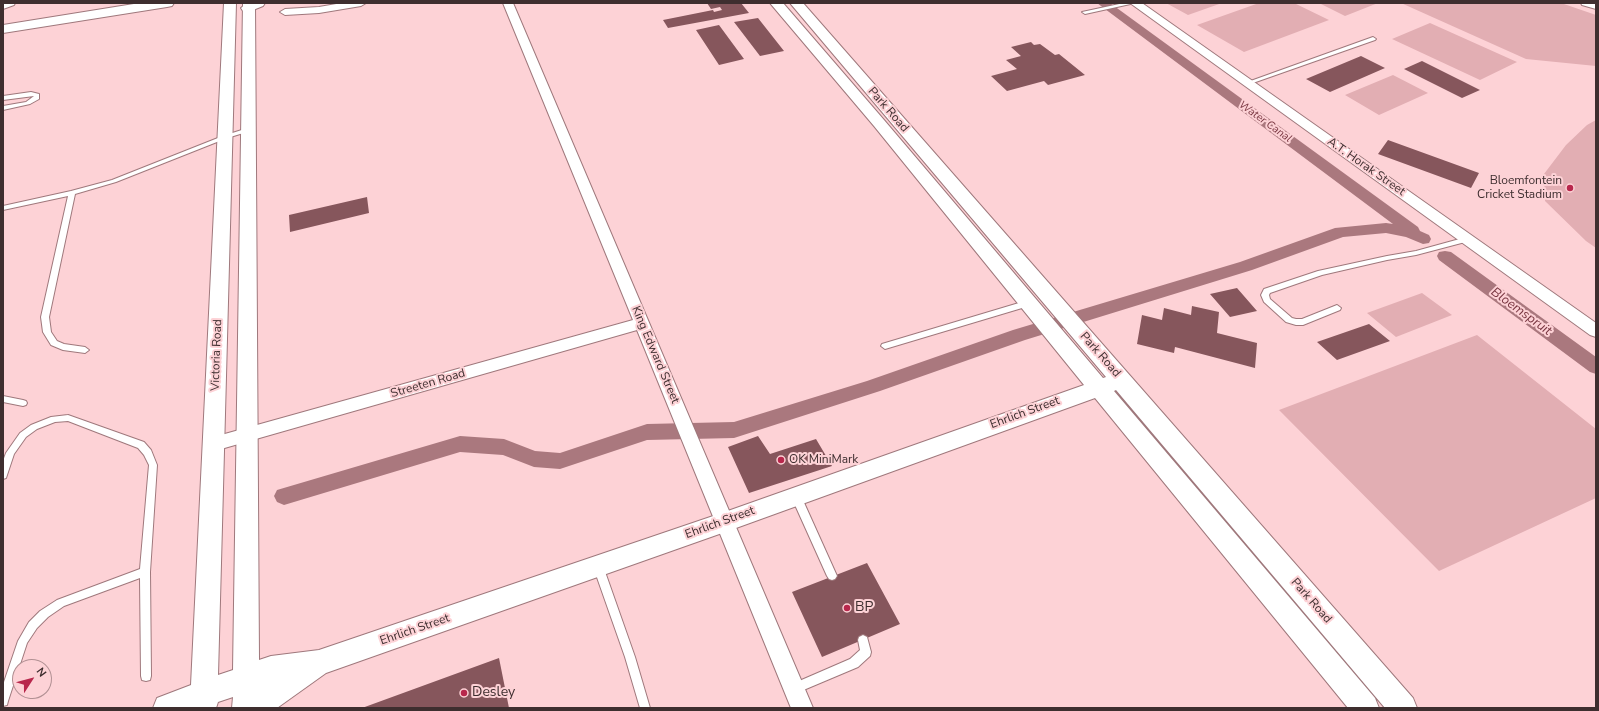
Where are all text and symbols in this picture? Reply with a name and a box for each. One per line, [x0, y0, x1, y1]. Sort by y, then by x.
street label: Park Road [865, 85, 911, 135]
water label: Water Canal [1236, 98, 1294, 146]
street label: A.T. Horak Street [1324, 135, 1408, 199]
place label: Bloemfontein Cricket Stadium [1477, 174, 1562, 202]
marker: Bloemfontein Cricket Stadium [1565, 183, 1575, 193]
water label: Bloemspruit [1488, 285, 1554, 339]
street label: King Edward Street [628, 304, 682, 406]
street label: Victoria Road [209, 319, 225, 391]
street label: Park Road [1077, 330, 1123, 380]
street label: Streeten Road [389, 366, 467, 402]
street label: Ehrlich Street [988, 394, 1062, 432]
place label: OK MiniMark [789, 453, 858, 467]
marker: OK MiniMark [776, 455, 786, 465]
street label: Ehrlich Street [683, 504, 757, 542]
street label: Park Road [1288, 576, 1334, 626]
place label: BP [855, 600, 873, 616]
marker: BP [842, 603, 852, 613]
street label: Ehrlich Street [378, 611, 452, 649]
north arrow [12, 659, 52, 699]
text: N [33, 664, 50, 680]
place label: Desley [472, 685, 515, 701]
marker: Desley [459, 688, 469, 698]

